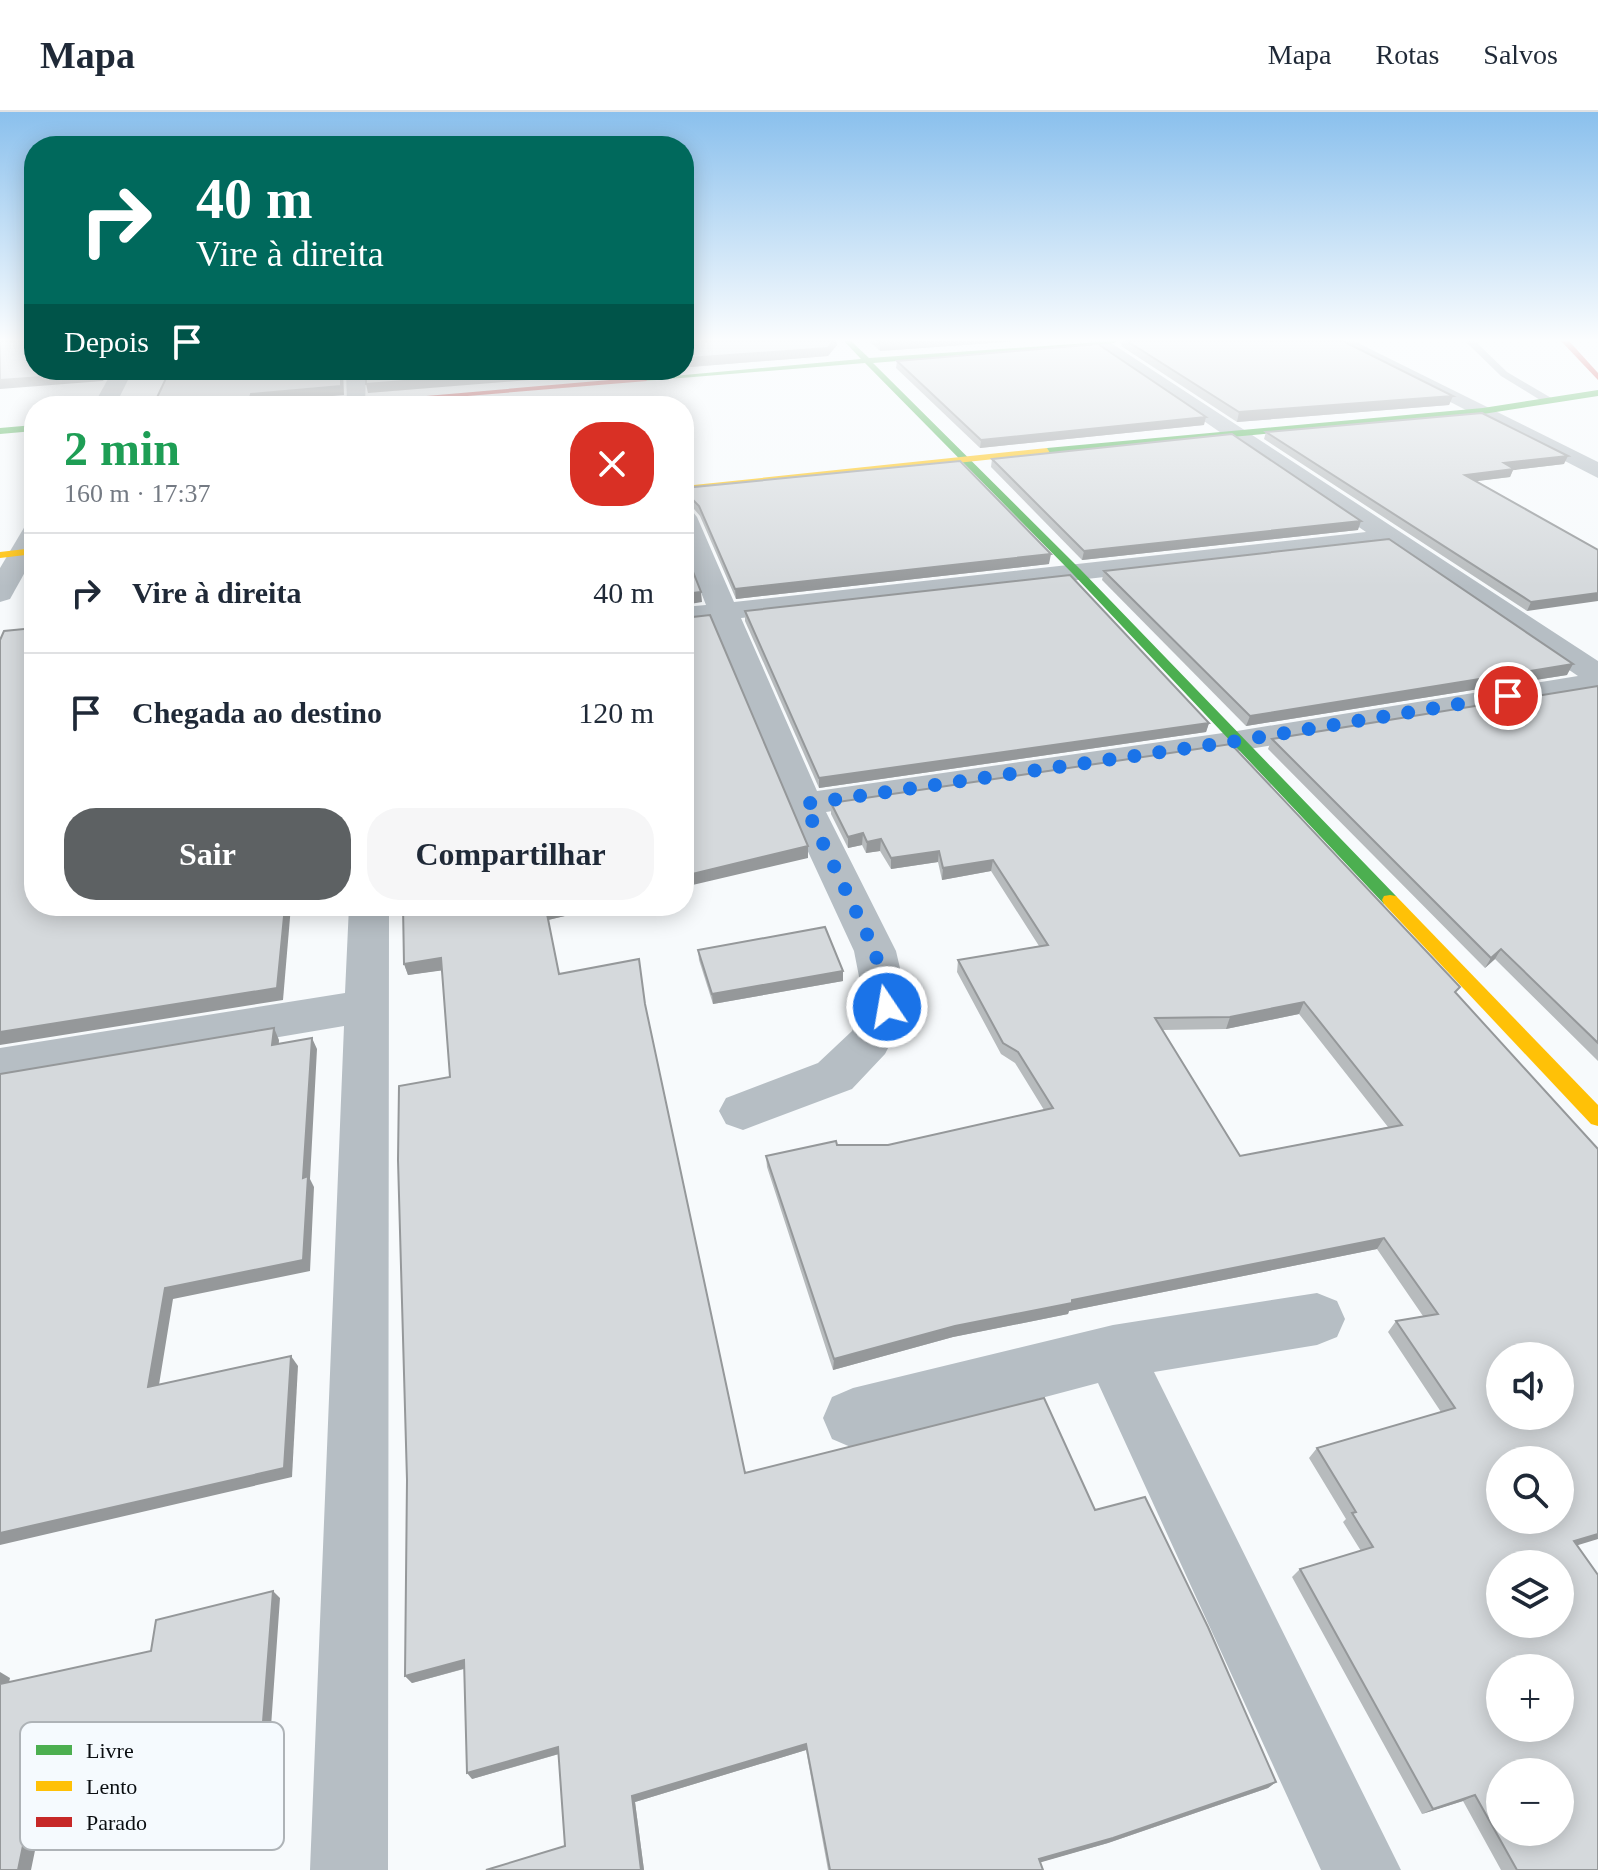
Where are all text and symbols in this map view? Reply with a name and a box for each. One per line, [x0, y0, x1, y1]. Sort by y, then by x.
text: Mapa [40, 34, 135, 76]
text: Mapa [1268, 39, 1332, 70]
text: Rotas [1376, 39, 1439, 70]
text: Salvos [1483, 39, 1558, 70]
icon: right [64, 168, 168, 272]
text: 40 m [196, 168, 313, 230]
text: Vire à direita [196, 234, 384, 274]
icon: arrive [165, 320, 209, 364]
text: Depois [64, 325, 149, 358]
text: 2 min [64, 422, 180, 475]
button: close [570, 422, 654, 506]
text: 160 m · 17:37 [64, 479, 211, 508]
icon: right [64, 571, 108, 615]
text: Vire à direita [132, 576, 301, 609]
text: 40 m [593, 576, 654, 609]
pin [1474, 662, 1542, 730]
icon: arrive [1486, 674, 1530, 718]
icon: arrive [64, 691, 108, 735]
text: Chegada ao destino [132, 696, 382, 729]
text: 120 m [578, 696, 654, 729]
button: Sair [64, 808, 351, 900]
button: Compartilhar [367, 808, 654, 900]
position arrow [845, 965, 929, 1049]
map controls [1486, 1342, 1574, 1846]
button: sound [1486, 1342, 1574, 1430]
button: search [1486, 1446, 1574, 1534]
button: layers [1486, 1550, 1574, 1638]
button: + [1486, 1654, 1574, 1742]
legend [20, 1722, 284, 1850]
text: Livre [86, 1738, 134, 1763]
button: − [1486, 1758, 1574, 1846]
text: Lento [86, 1774, 137, 1799]
text: Parado [86, 1810, 147, 1835]

